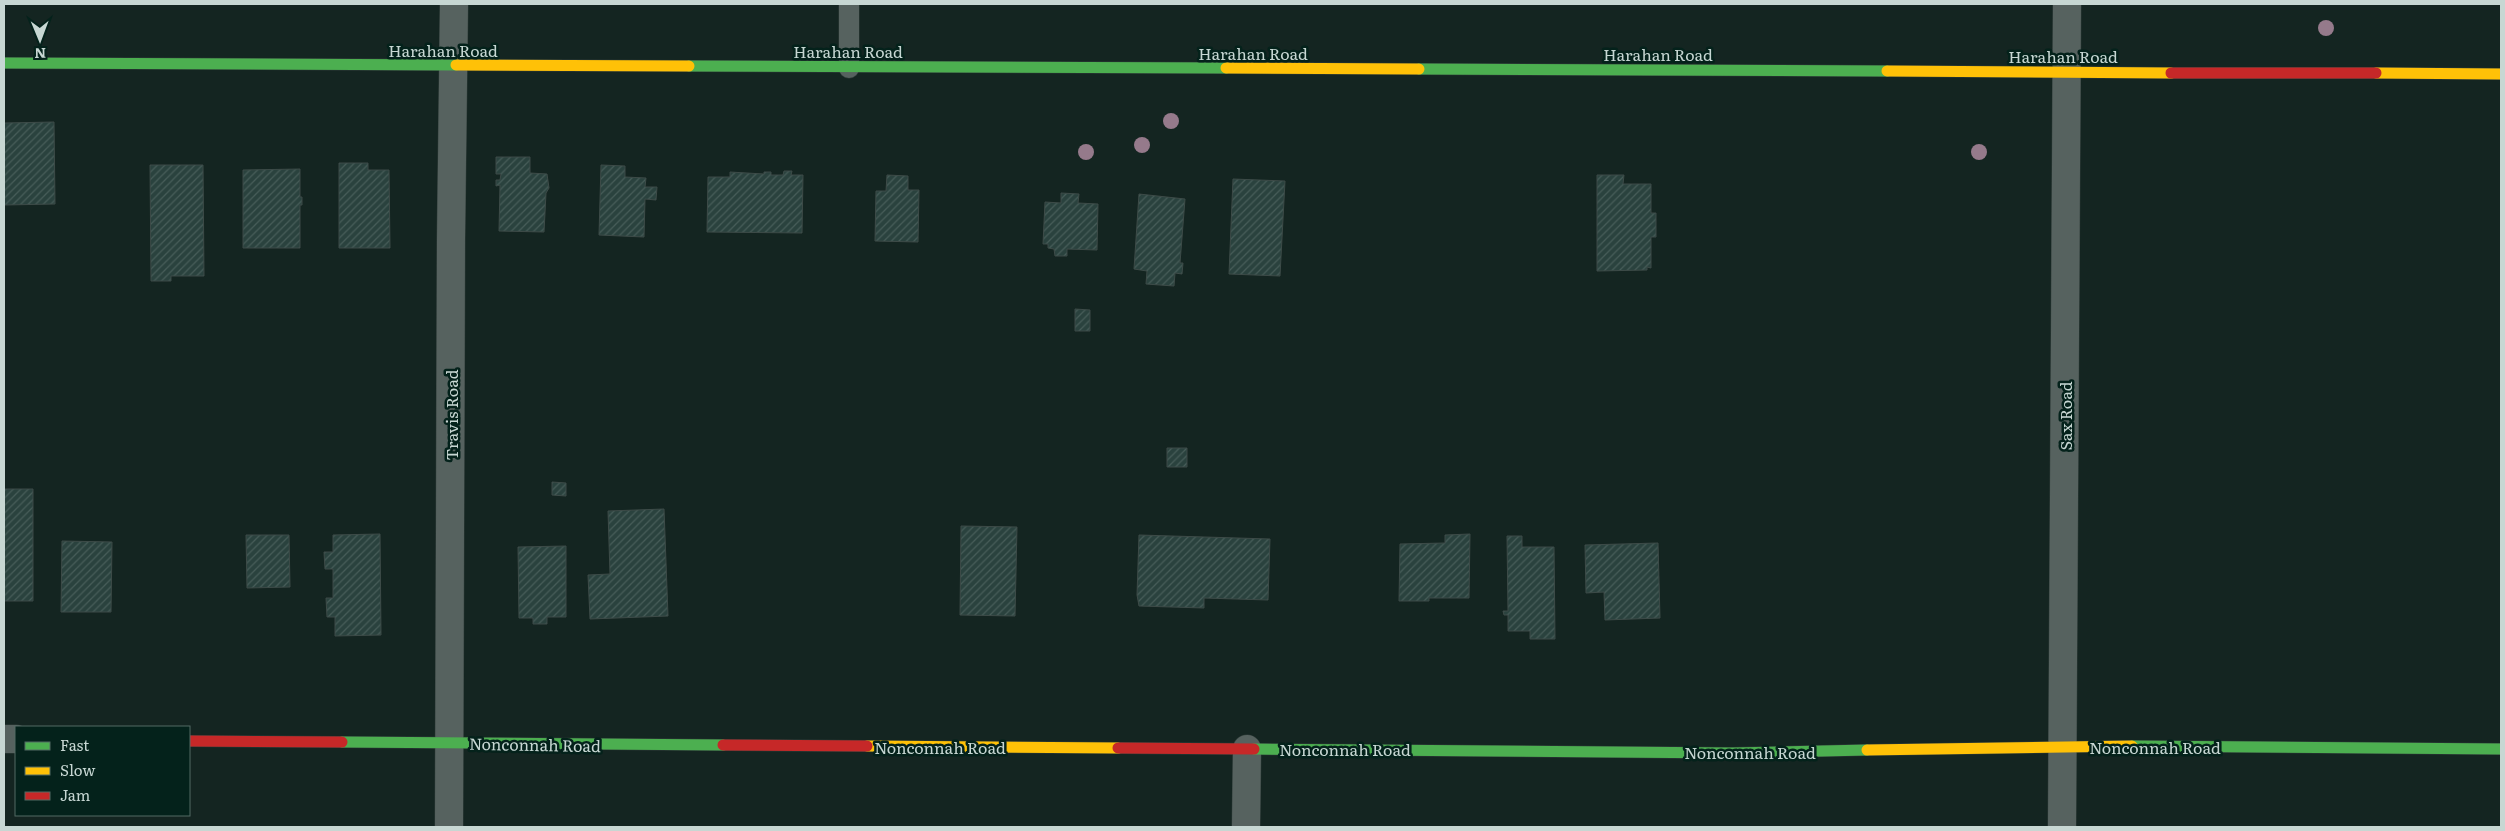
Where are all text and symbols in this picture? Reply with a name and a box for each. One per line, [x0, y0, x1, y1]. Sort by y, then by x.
north arrow [15, 15, 65, 65]
street label: Harahan Road [388, 38, 498, 62]
street label: Harahan Road [793, 39, 903, 63]
street label: Harahan Road [1198, 41, 1308, 65]
street label: Harahan Road [1603, 42, 1713, 66]
text: N [34, 44, 46, 64]
street label: Harahan Road [2008, 44, 2118, 68]
street label: Travis Road [439, 369, 463, 461]
street label: Sax Road [2053, 381, 2077, 451]
legend [15, 726, 190, 816]
street label: Nonconnah Road [469, 731, 601, 757]
text: Fast [60, 733, 89, 756]
street label: Nonconnah Road [874, 735, 1006, 759]
street label: Nonconnah Road [2089, 735, 2221, 759]
street label: Nonconnah Road [1279, 737, 1411, 761]
street label: Nonconnah Road [1684, 740, 1816, 764]
text: Slow [60, 758, 95, 781]
text: Jam [60, 783, 91, 806]

